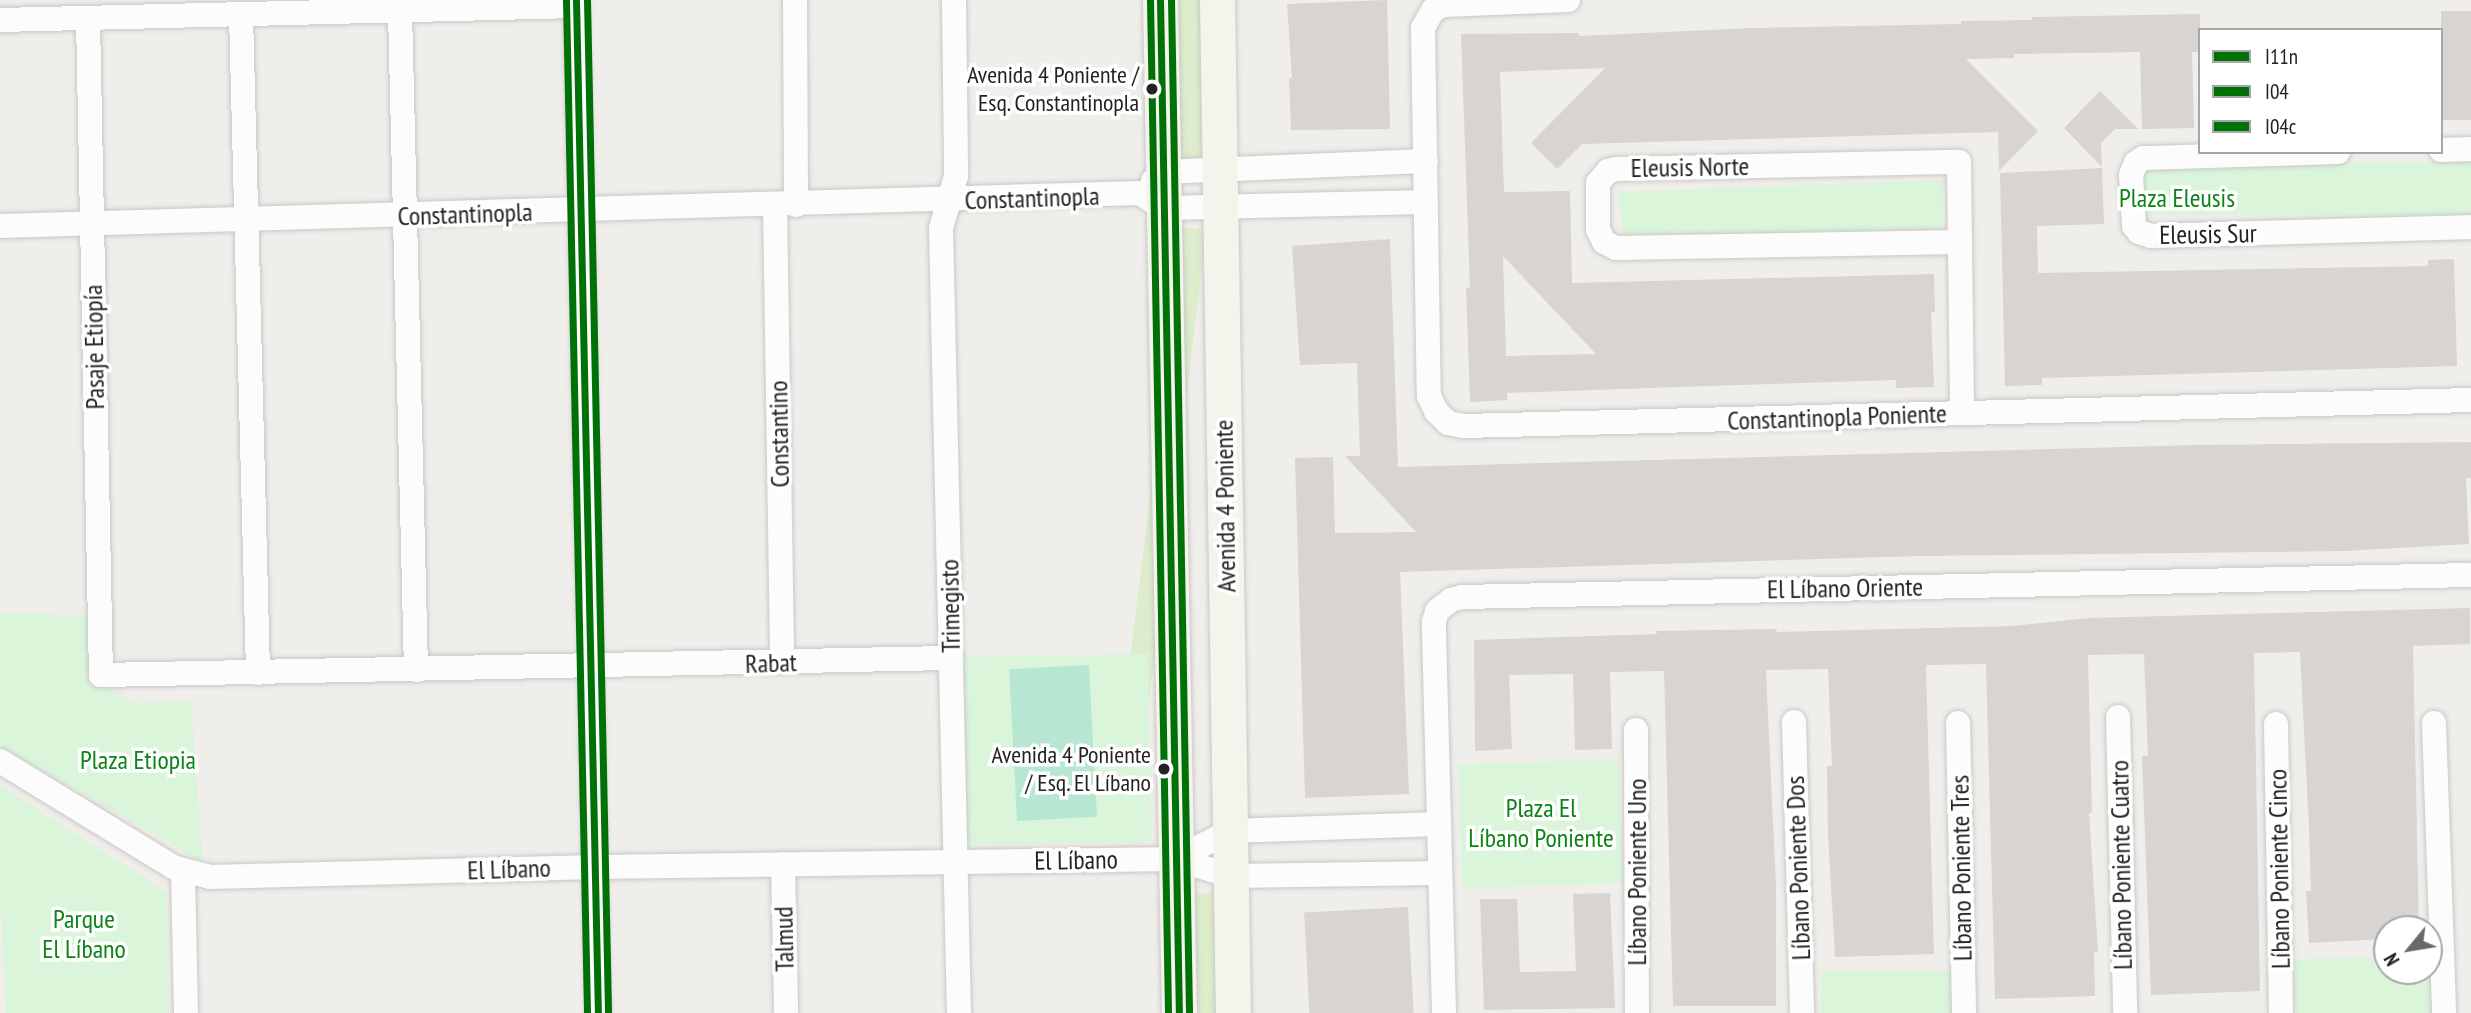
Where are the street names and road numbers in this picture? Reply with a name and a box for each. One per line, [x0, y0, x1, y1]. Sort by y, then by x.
street label: Eleusis Norte [1630, 150, 1750, 184]
street label: Constantinopla [964, 180, 1100, 216]
street label: Constantinopla [397, 196, 533, 232]
street label: Eleusis Sur [2159, 218, 2257, 250]
street label: Pasaje Etiopía [77, 284, 111, 410]
street label: Constantino [762, 380, 796, 488]
street label: Constantinopla Poniente [1727, 398, 1947, 436]
street label: Avenida 4 Poniente [1208, 419, 1242, 593]
street label: Trimegisto [934, 559, 966, 653]
street label: El Líbano Oriente [1767, 571, 1923, 605]
street label: Rabat [745, 647, 797, 679]
street label: Líbano Poniente Cuatro [2104, 760, 2138, 970]
street label: Líbano Poniente Cinco [2262, 769, 2296, 969]
street label: Líbano Poniente Tres [1944, 774, 1978, 962]
street label: Líbano Poniente Dos [1779, 775, 1817, 961]
street label: Líbano Poniente Uno [1621, 778, 1653, 966]
street label: El Líbano [1034, 844, 1118, 876]
street label: El Líbano [467, 852, 551, 886]
street label: Talmud [768, 906, 800, 972]

